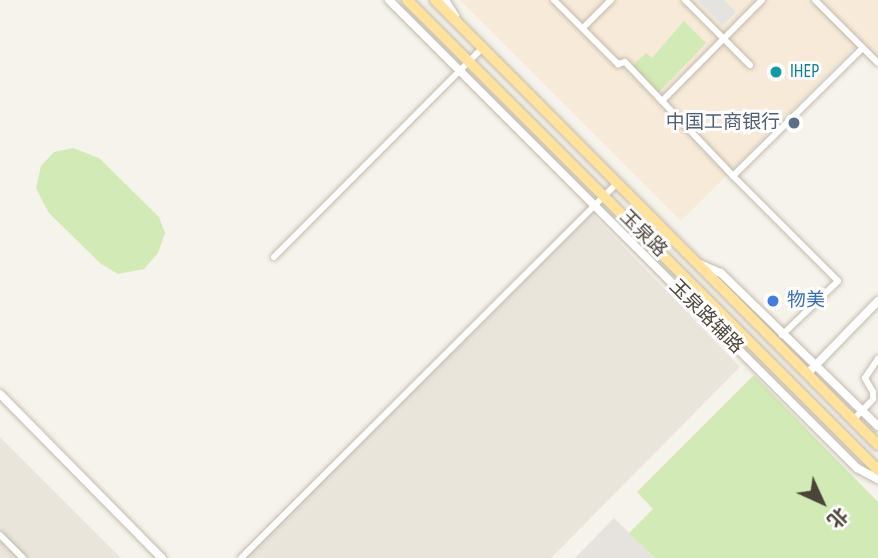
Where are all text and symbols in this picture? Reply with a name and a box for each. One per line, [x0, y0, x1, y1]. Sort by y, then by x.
place label: IHEP [790, 61, 819, 83]
marker: IHEP [768, 64, 784, 80]
place label: 中国工商银行 [666, 112, 780, 134]
marker: 中国工商银行 [786, 115, 802, 131]
street label: 玉泉路 [615, 206, 671, 262]
street label: 玉泉路辅路 [664, 275, 748, 359]
place label: 物美 [787, 290, 825, 312]
marker: 物美 [765, 293, 781, 309]
north arrow [787, 467, 857, 537]
text: 北 [822, 502, 852, 532]

